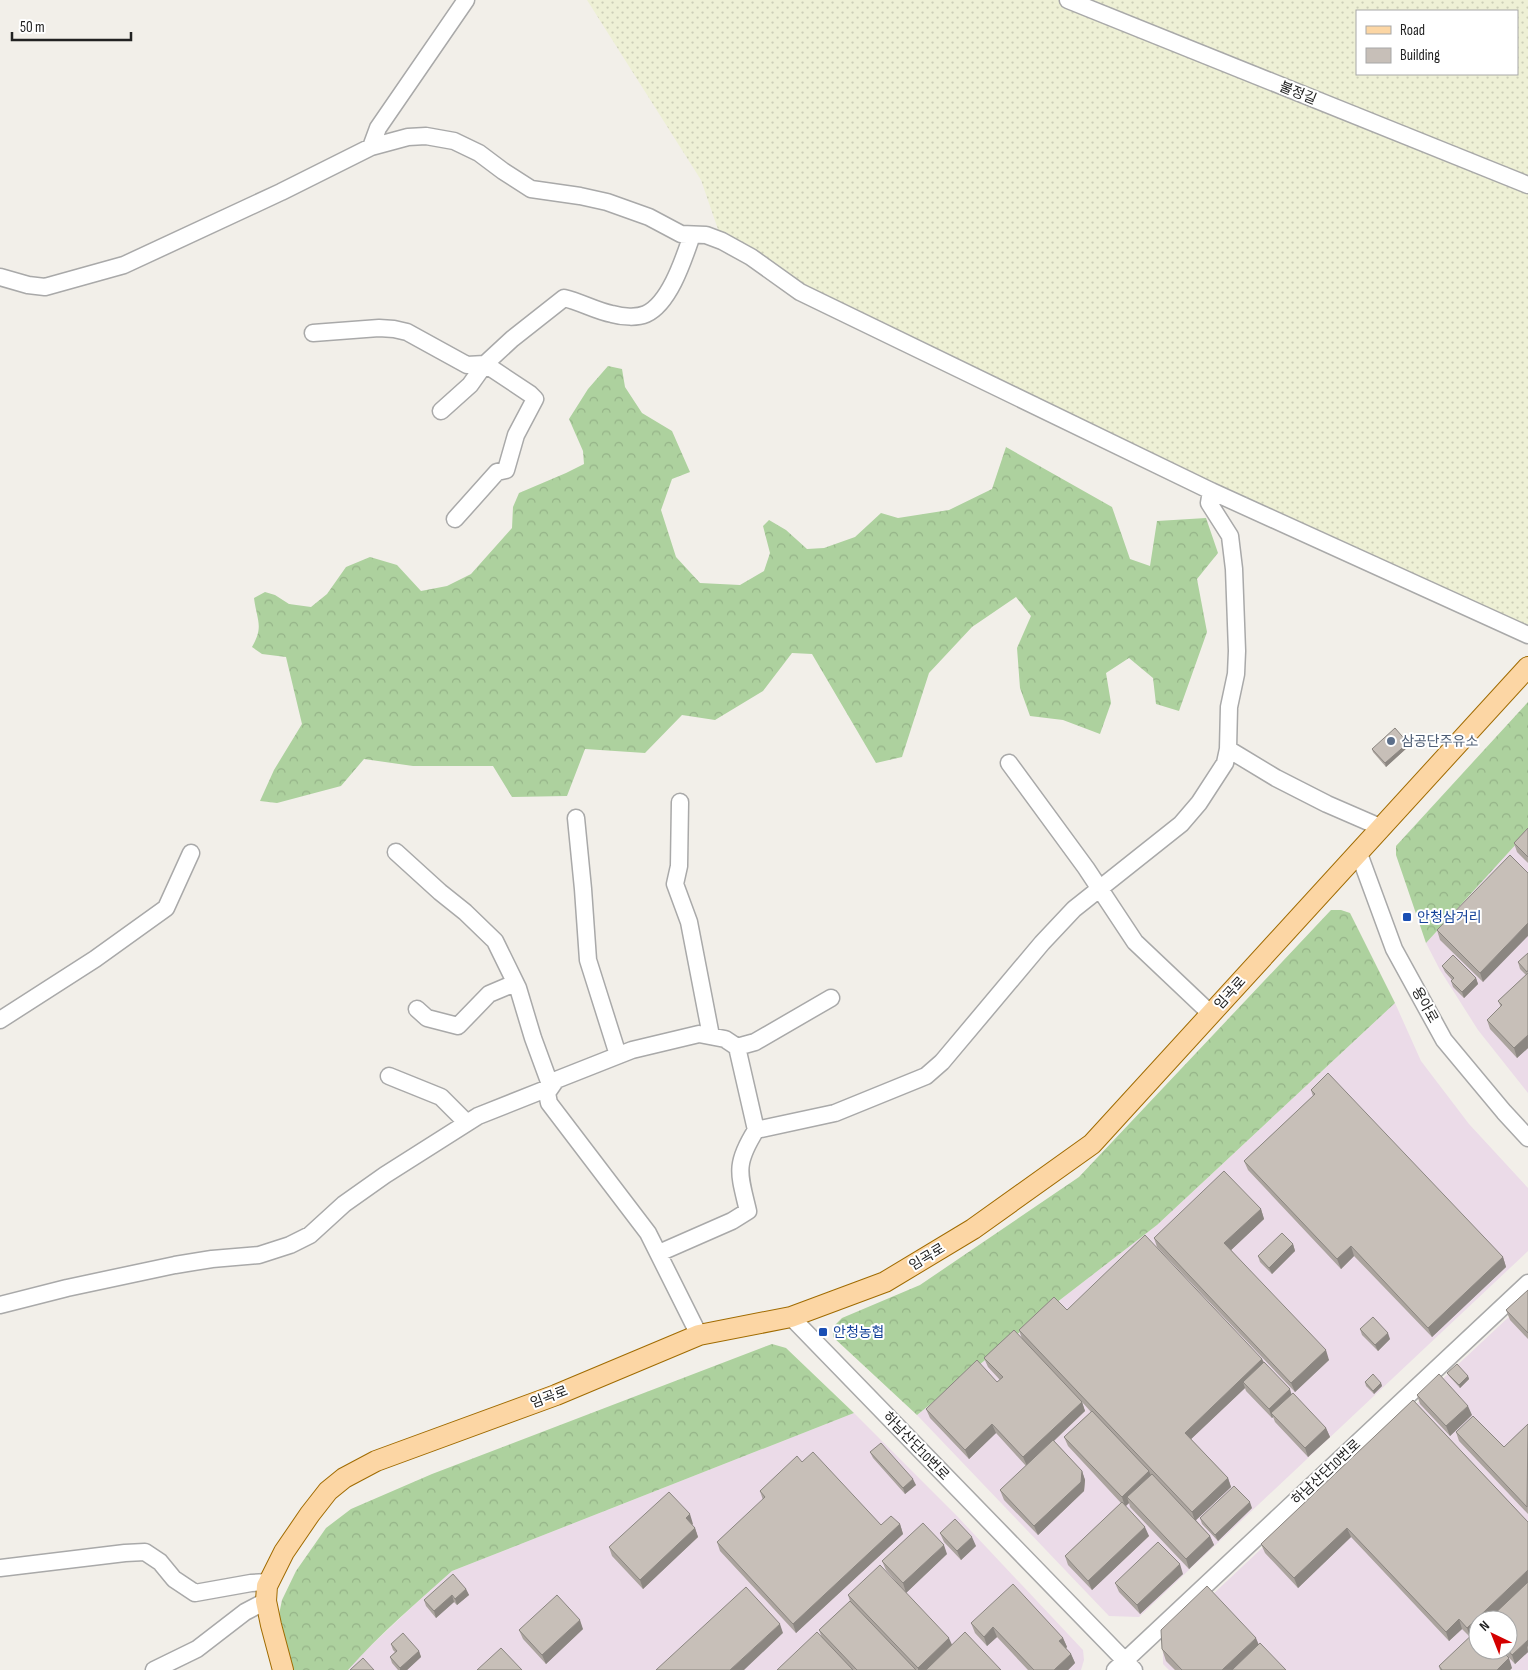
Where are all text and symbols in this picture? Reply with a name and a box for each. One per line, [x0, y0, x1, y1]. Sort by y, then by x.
scale bar [12, 10, 131, 42]
legend [1356, 10, 1518, 75]
text: 50 m [20, 18, 45, 37]
text: Road [1400, 21, 1425, 40]
text: Building [1400, 46, 1440, 65]
street label: 불정길 [1277, 78, 1319, 108]
place label: 삼공단주유소 [1401, 733, 1478, 750]
marker: 삼공단주유소 [1385, 735, 1397, 747]
place label: 안청삼거리 [1417, 909, 1481, 926]
marker: 안청삼거리 [1401, 911, 1413, 923]
street label: 임곡로 [1211, 973, 1249, 1013]
street label: 용아로 [1408, 984, 1442, 1026]
street label: 임곡로 [906, 1240, 948, 1274]
place label: 안청농협 [833, 1324, 885, 1341]
marker: 안청농협 [817, 1326, 829, 1338]
street label: 임곡로 [528, 1382, 570, 1412]
street label: 하남산단10번로 [879, 1408, 953, 1484]
street label: 하남산단10번로 [1288, 1436, 1364, 1508]
north arrow [1468, 1610, 1518, 1660]
text: N [1476, 1617, 1493, 1635]

